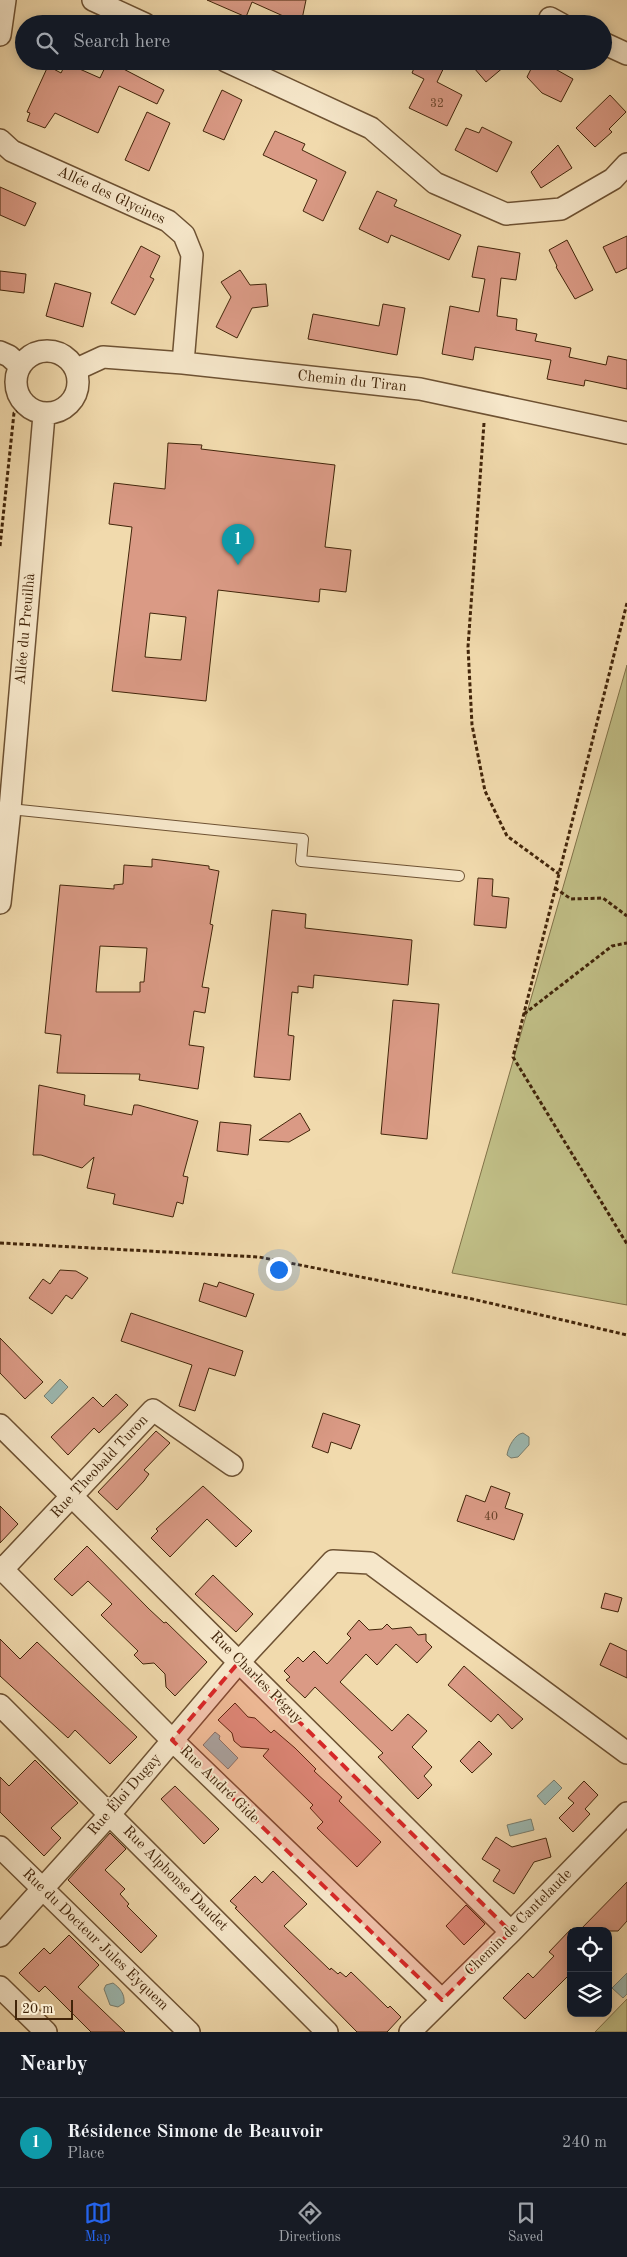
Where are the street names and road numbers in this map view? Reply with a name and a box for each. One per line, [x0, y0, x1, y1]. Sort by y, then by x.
street label: Allée des Glycines [55, 164, 167, 228]
street label: Chemin du Tiran [297, 369, 407, 395]
street label: Allée du Preuilhà [14, 572, 38, 686]
street label: Rue Theobald Turon [49, 1413, 151, 1521]
street label: Rue Charles Péguy [207, 1629, 305, 1727]
street label: Rue André Gide [176, 1743, 262, 1827]
street label: Rue Éloi Dugay [83, 1749, 164, 1839]
street label: Rue Alphonse Daudet [120, 1824, 230, 1934]
street label: Rue du Docteur Jules Eyquem [19, 1866, 171, 2014]
street label: Chemin de Cantelaude [463, 1867, 575, 1979]

